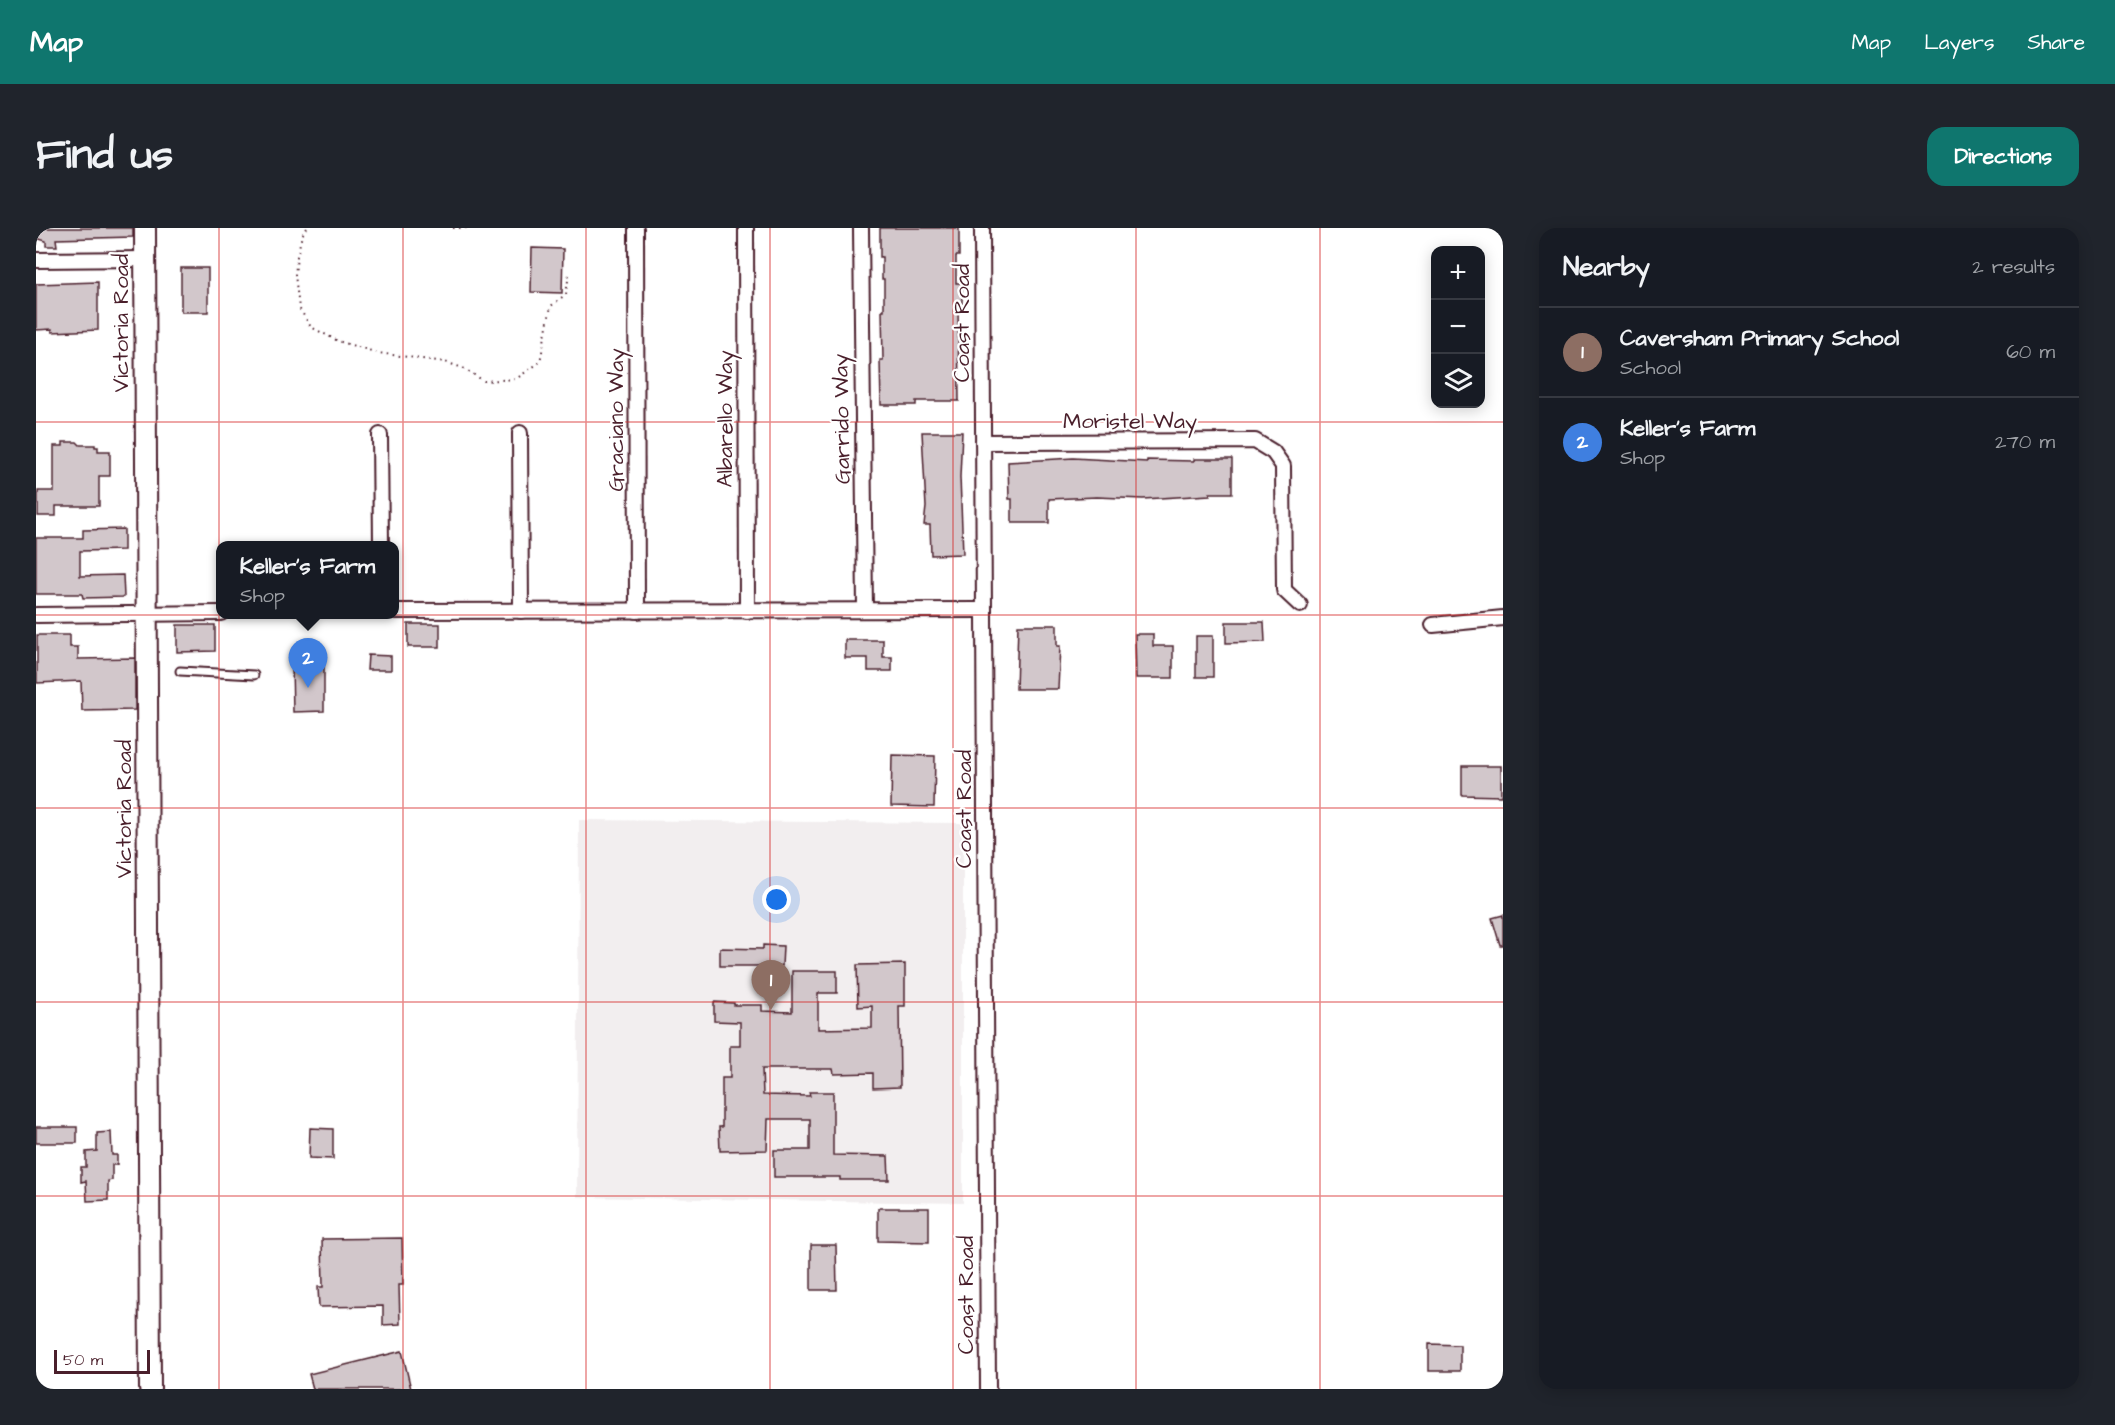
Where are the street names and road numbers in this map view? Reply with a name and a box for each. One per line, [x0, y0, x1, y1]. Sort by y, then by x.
street label: Victoria Road [106, 254, 137, 392]
street label: Coast Road [947, 264, 978, 382]
street label: Graciano Way [601, 348, 633, 492]
street label: Albarello Way [710, 350, 742, 488]
street label: Garrido Way [825, 353, 860, 484]
street label: Moristel Way [1063, 406, 1197, 438]
street label: Victoria Road [109, 740, 140, 878]
street label: Coast Road [949, 750, 980, 868]
street label: Coast Road [951, 1236, 982, 1354]

